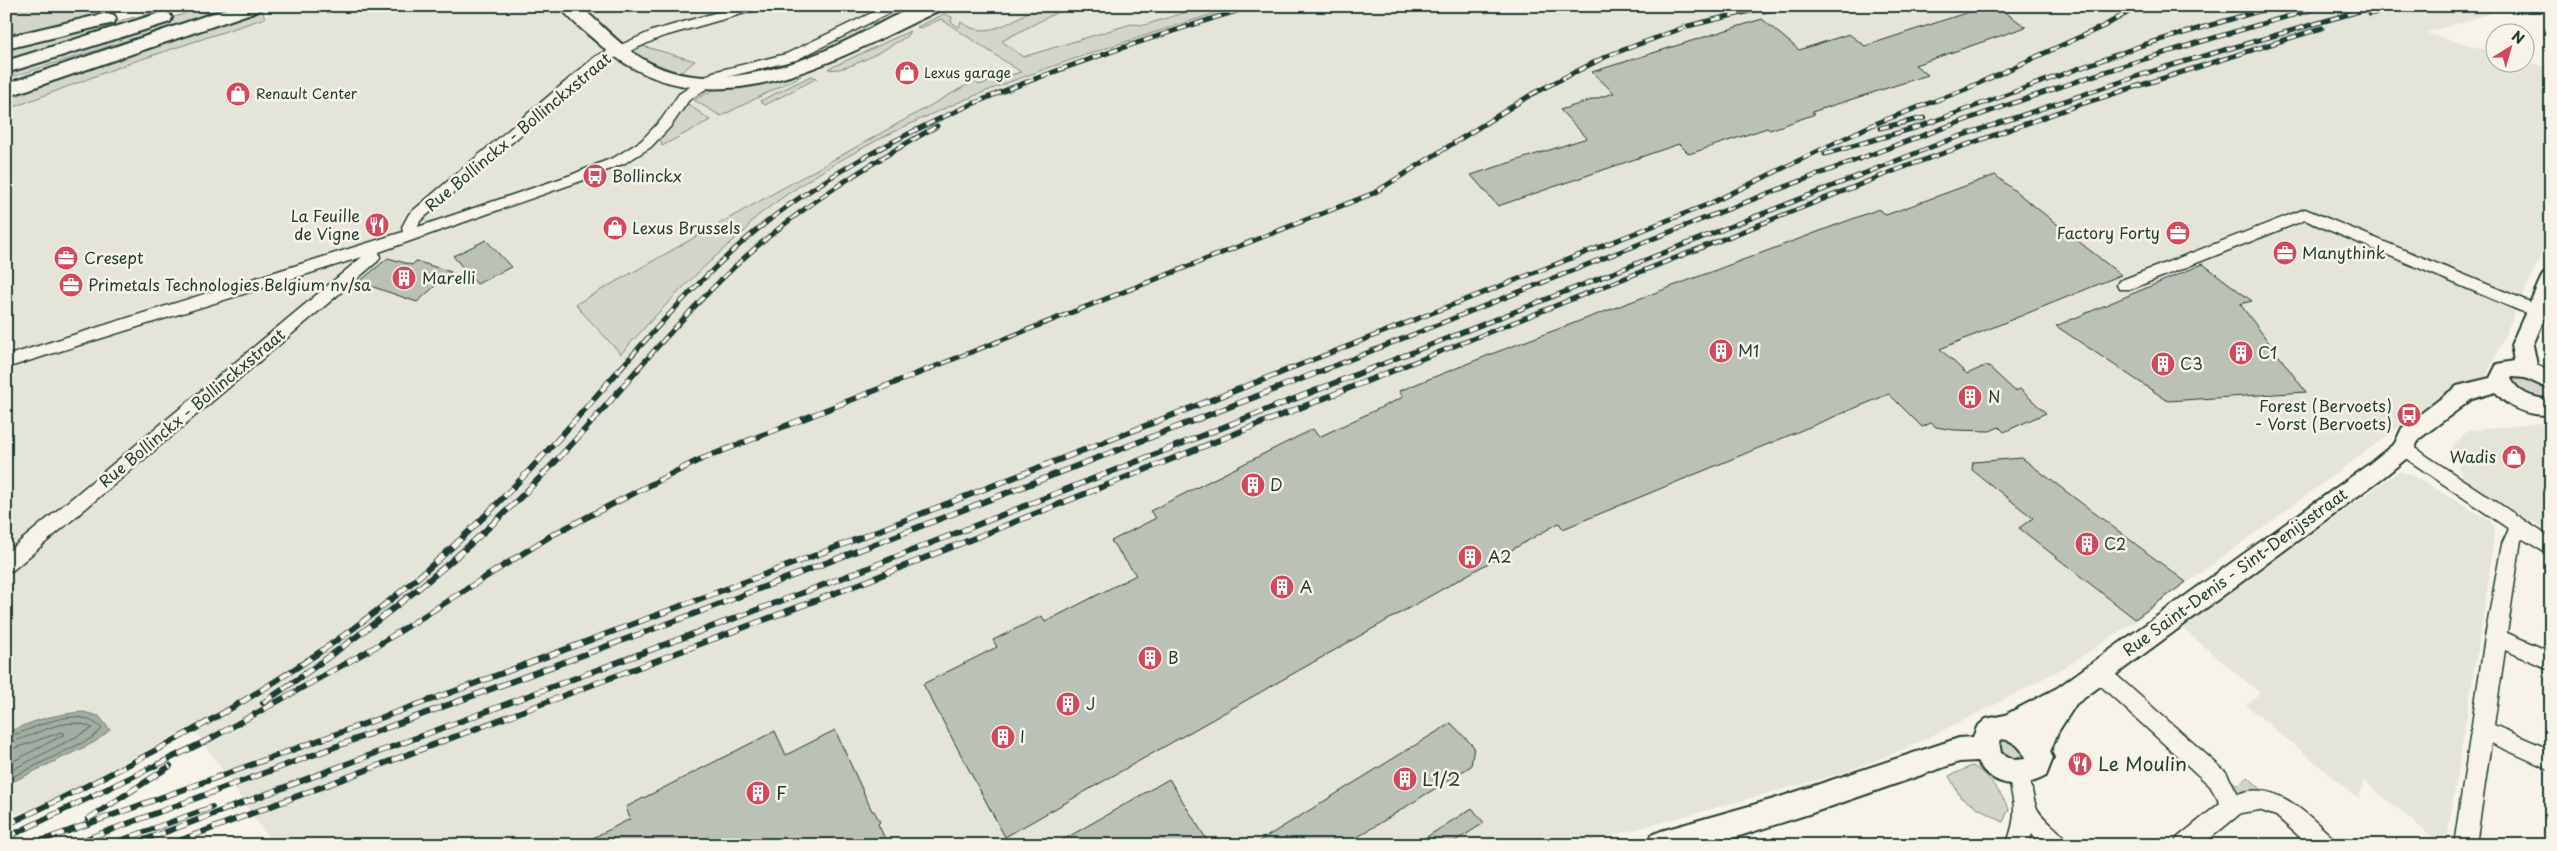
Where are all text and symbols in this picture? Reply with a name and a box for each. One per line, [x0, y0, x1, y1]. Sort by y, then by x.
north arrow [2484, 22, 2534, 72]
text: N [2507, 25, 2529, 49]
street label: Rue Bollinckx - Bollinckxstraat [419, 46, 616, 216]
shop icon: Lexus garage [894, 60, 920, 86]
place label: Lexus garage [924, 62, 1011, 83]
shop icon: Renault Center [225, 81, 251, 107]
place label: Renault Center [256, 83, 358, 104]
bus stop icon: Bollinckx [582, 163, 608, 189]
place label: Bollinckx [612, 163, 682, 187]
place label: La Feuille de Vigne [291, 203, 360, 245]
restaurant icon: La Feuille de Vigne [364, 212, 390, 238]
shop icon: Lexus Brussels [602, 215, 628, 241]
place label: Lexus Brussels [632, 215, 740, 239]
place label: Factory Forty [2057, 220, 2160, 244]
office icon: Factory Forty [2165, 220, 2191, 246]
office icon: Manythink [2272, 240, 2298, 266]
place label: Manythink [2302, 240, 2386, 264]
office icon: Cresept [53, 245, 79, 271]
place label: Cresept [84, 245, 144, 269]
building icon: Marelli [391, 265, 417, 291]
place label: Marelli [422, 265, 475, 289]
office icon: Primetals Technologies Belgium nv/sa [58, 272, 84, 298]
place label: Primetals Technologies Belgium nv/sa [88, 272, 371, 296]
street label: Rue Bollinckx - Bollinckxstraat [93, 322, 290, 492]
building icon: M1 [1708, 338, 1734, 364]
place label: M1 [1738, 338, 1759, 362]
building icon: C1 [2228, 340, 2254, 366]
place label: C1 [2258, 340, 2277, 364]
building icon: C3 [2150, 351, 2176, 377]
place label: C3 [2180, 351, 2203, 375]
building icon: N [1957, 384, 1983, 410]
place label: N [1988, 384, 2001, 408]
place label: Forest (Bervoets) - Vorst (Bervoets) [2255, 393, 2392, 435]
bus stop icon: Forest (Bervoets) - Vorst (Bervoets) [2396, 402, 2422, 428]
place label: Wadis [2450, 444, 2496, 468]
shop icon: Wadis [2501, 444, 2527, 470]
building icon: D [1240, 472, 1266, 498]
place label: D [1270, 472, 1283, 496]
street label: Rue Saint-Denis - Sint-Denijsstraat [2117, 481, 2352, 661]
building icon: C2 [2074, 531, 2100, 557]
place label: C2 [2104, 531, 2126, 555]
building icon: A2 [1457, 544, 1483, 570]
place label: A2 [1488, 544, 1512, 568]
building icon: A [1269, 574, 1295, 600]
place label: A [1300, 574, 1312, 598]
building icon: B [1137, 645, 1163, 671]
place label: B [1168, 645, 1179, 669]
building icon: J [1055, 691, 1081, 717]
place label: J [1086, 691, 1096, 715]
building icon: I [990, 724, 1016, 750]
place label: I [1020, 724, 1025, 748]
place label: Le Moulin [2098, 749, 2187, 777]
restaurant icon: Le Moulin [2067, 751, 2093, 777]
place label: L1/2 [1422, 764, 1461, 792]
building icon: L1/2 [1392, 766, 1418, 792]
place label: F [776, 778, 787, 806]
building icon: F [745, 780, 771, 806]

